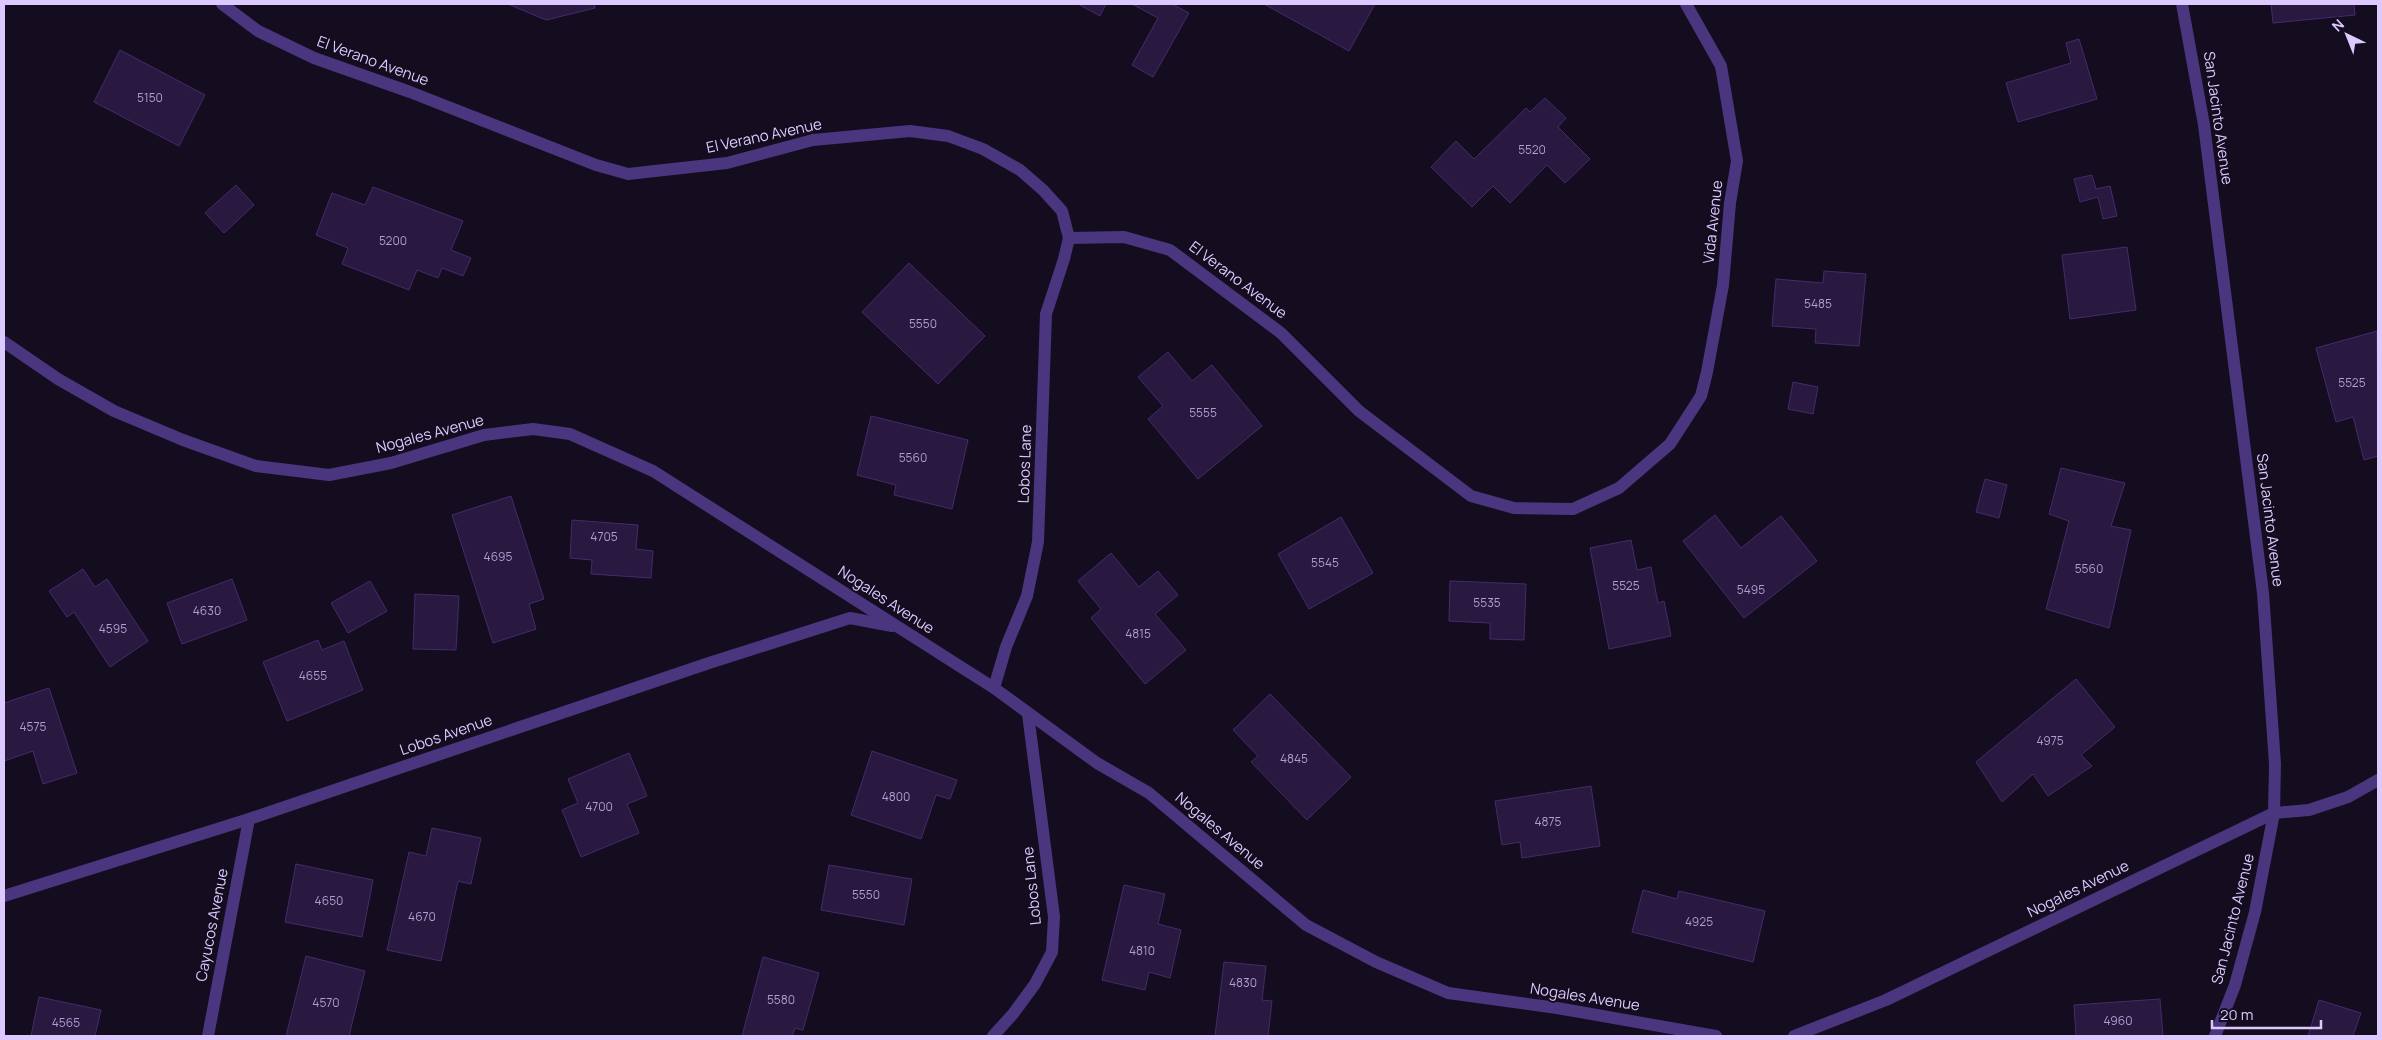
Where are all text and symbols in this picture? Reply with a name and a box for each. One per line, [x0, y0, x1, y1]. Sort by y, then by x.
north arrow [2322, 10, 2372, 60]
text: N [2328, 15, 2348, 36]
street label: El Verano Avenue [314, 31, 432, 91]
street label: San Jacinto Avenue [2199, 50, 2238, 186]
house number: 5150 [137, 89, 163, 106]
street label: El Verano Avenue [704, 113, 824, 158]
house number: 5520 [1518, 141, 1546, 158]
street label: Vida Avenue [1698, 179, 1727, 265]
house number: 5200 [379, 232, 407, 249]
street label: El Verano Avenue [1185, 236, 1292, 323]
house number: 5485 [1804, 295, 1832, 312]
house number: 5550 [909, 315, 937, 332]
house number: 5525 [2338, 374, 2366, 391]
house number: 5555 [1189, 404, 1217, 421]
street label: Nogales Avenue [374, 409, 486, 458]
street label: Lobos Lane [1013, 424, 1036, 504]
house number: 5560 [899, 449, 927, 466]
street label: San Jacinto Avenue [2252, 452, 2289, 588]
house number: 4705 [590, 528, 618, 545]
house number: 4695 [484, 548, 512, 565]
house number: 5545 [1311, 554, 1339, 571]
house number: 5560 [2075, 560, 2103, 577]
street label: Nogales Avenue [834, 561, 939, 639]
house number: 5525 [1612, 577, 1640, 594]
house number: 5495 [1737, 581, 1765, 598]
house number: 5535 [1473, 594, 1501, 611]
house number: 4630 [193, 602, 221, 619]
house number: 4595 [99, 620, 127, 637]
house number: 4815 [1125, 625, 1151, 642]
house number: 4655 [299, 667, 327, 684]
street label: Lobos Avenue [397, 709, 495, 760]
house number: 4575 [20, 718, 47, 735]
house number: 4975 [2036, 732, 2064, 749]
house number: 4845 [1280, 750, 1308, 767]
street label: Nogales Avenue [1171, 787, 1270, 874]
house number: 4800 [882, 788, 910, 805]
house number: 4700 [585, 798, 613, 815]
house number: 4875 [1535, 813, 1562, 830]
street label: Lobos Lane [1017, 846, 1046, 926]
street label: San Jacinto Avenue [2206, 851, 2259, 987]
street label: Nogales Avenue [2023, 855, 2132, 922]
street label: Cayucos Avenue [190, 866, 233, 983]
house number: 5550 [852, 886, 880, 903]
house number: 4650 [315, 892, 343, 909]
house number: 4670 [408, 908, 436, 925]
house number: 4925 [1685, 913, 1713, 930]
house number: 4810 [1129, 942, 1155, 959]
house number: 4830 [1229, 974, 1257, 991]
street label: Nogales Avenue [1529, 977, 1642, 1016]
house number: 5580 [767, 991, 795, 1008]
house number: 4570 [312, 994, 340, 1011]
scale bar [2212, 998, 2321, 1030]
text: 20 m [2220, 1004, 2253, 1025]
house number: 4960 [2103, 1012, 2133, 1029]
house number: 4565 [52, 1014, 80, 1031]

